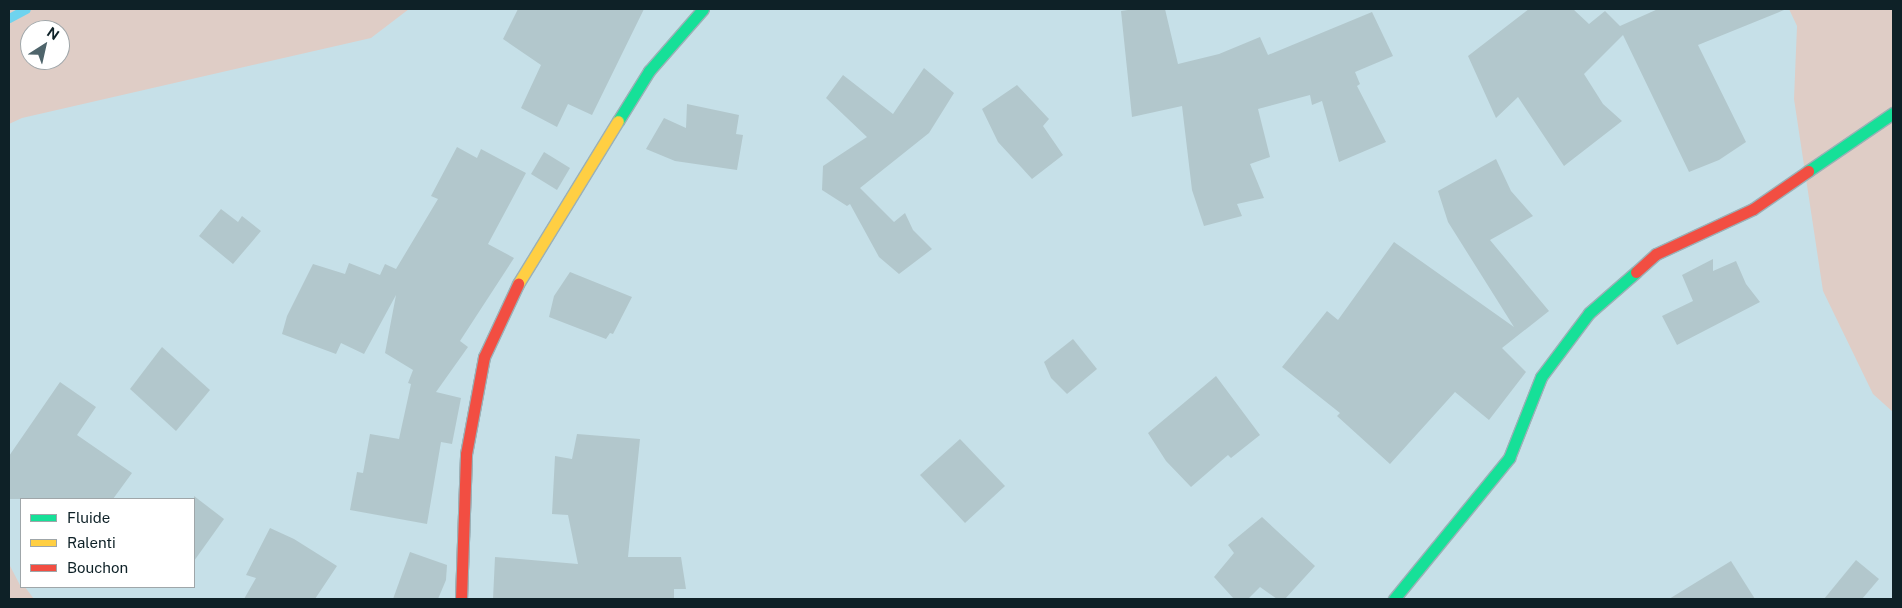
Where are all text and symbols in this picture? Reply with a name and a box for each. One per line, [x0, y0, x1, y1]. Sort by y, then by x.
north arrow [20, 20, 70, 70]
text: N [44, 24, 62, 43]
legend [20, 498, 195, 588]
text: Fluide [67, 509, 110, 526]
text: Ralenti [67, 534, 116, 551]
text: Bouchon [67, 559, 128, 576]

